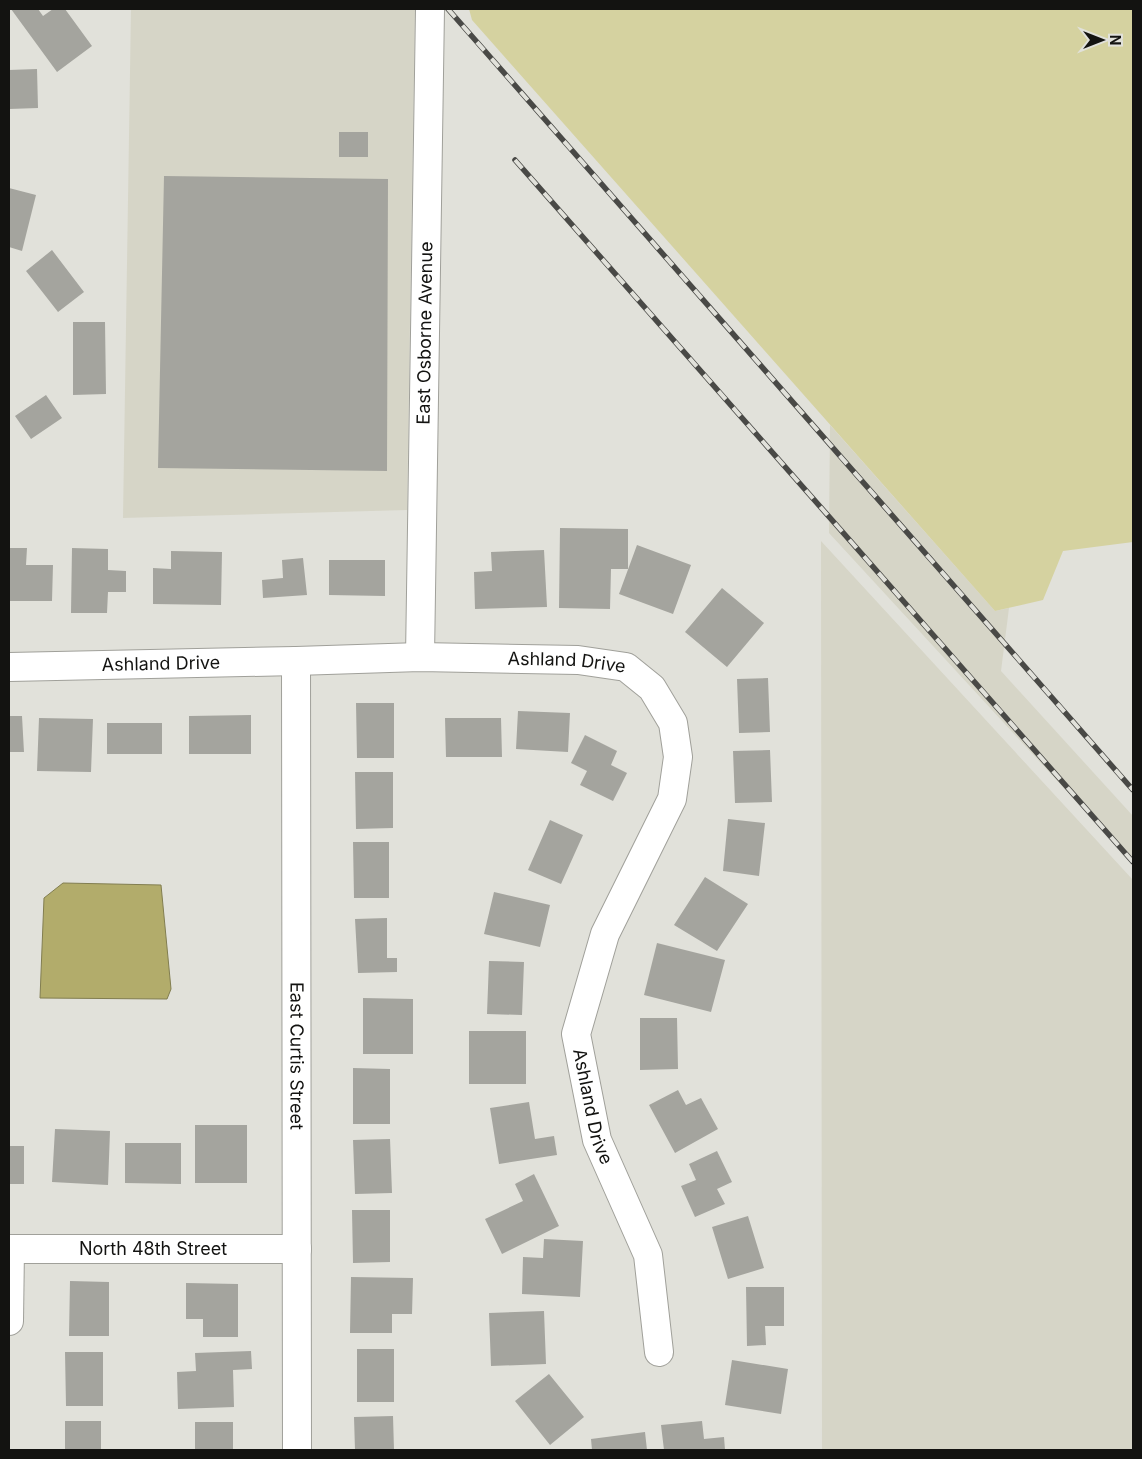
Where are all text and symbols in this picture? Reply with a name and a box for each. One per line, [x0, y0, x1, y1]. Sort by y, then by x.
north arrow [1077, 15, 1127, 65]
text: N [1107, 35, 1124, 45]
street label: East Osborne Avenue [413, 241, 436, 425]
street label: Ashland Drive [507, 648, 627, 677]
street label: Ashland Drive [102, 652, 220, 675]
street label: East Curtis Street [286, 982, 308, 1130]
street label: Ashland Drive [569, 1047, 617, 1168]
street label: North 48th Street [79, 1238, 227, 1259]

